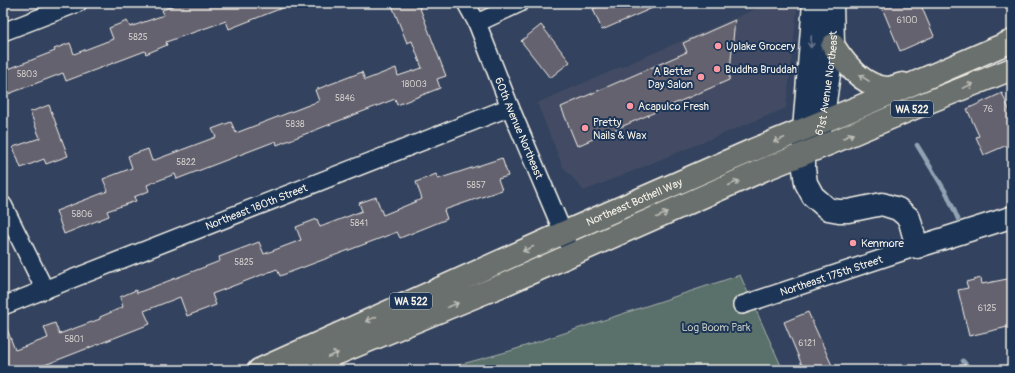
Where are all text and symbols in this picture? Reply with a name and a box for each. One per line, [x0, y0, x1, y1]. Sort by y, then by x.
house number: 6100 [896, 15, 918, 26]
street label: 61st Avenue Northeast [812, 30, 840, 137]
house number: 5825 [128, 32, 148, 43]
one-way arrow [808, 35, 815, 48]
place label: Uplake Grocery [726, 40, 795, 53]
marker: Uplake Grocery [713, 41, 723, 51]
place label: Buddha Bruddah [725, 63, 797, 76]
marker: Buddha Bruddah [712, 64, 722, 74]
place label: A Better Day Salon [648, 65, 693, 91]
house number: 5803 [17, 69, 37, 80]
marker: A Better Day Salon [696, 72, 706, 82]
one-way arrow [858, 74, 870, 82]
street label: 60th Avenue Northeast [492, 75, 546, 182]
house number: 18003 [401, 79, 427, 90]
one-way arrow [962, 82, 974, 89]
house number: 5846 [335, 93, 355, 104]
place label: Acapulco Fresh [638, 100, 709, 113]
marker: Acapulco Fresh [625, 101, 635, 111]
road number: WA 522 [891, 101, 933, 117]
house number: 76 [983, 104, 993, 115]
place label: Pretty Nails & Wax [593, 116, 647, 142]
house number: 5838 [286, 119, 305, 130]
marker: Pretty Nails & Wax [580, 123, 590, 133]
one-way arrow [842, 132, 854, 139]
one-way arrow [773, 137, 785, 145]
house number: 5822 [176, 157, 196, 168]
street label: Northeast Bothell Way [584, 176, 684, 229]
one-way arrow [728, 179, 740, 186]
house number: 5857 [466, 180, 486, 191]
street label: Northeast 180th Street [204, 181, 310, 233]
house number: 5806 [72, 209, 92, 220]
one-way arrow [655, 210, 667, 218]
house number: 5841 [350, 218, 368, 229]
place label: Kenmore [861, 237, 904, 250]
marker: Kenmore [848, 238, 858, 248]
one-way arrow [522, 246, 534, 253]
street label: Northeast 175th Street [778, 253, 885, 299]
house number: 5825 [234, 257, 254, 268]
road number: WA 522 [390, 293, 432, 309]
one-way arrow [447, 301, 459, 308]
house number: 6125 [978, 303, 996, 314]
one-way arrow [365, 316, 377, 324]
park label: Log Boom Park [681, 321, 751, 334]
house number: 5801 [64, 334, 84, 345]
house number: 6121 [798, 338, 816, 349]
one-way arrow [327, 350, 339, 358]

